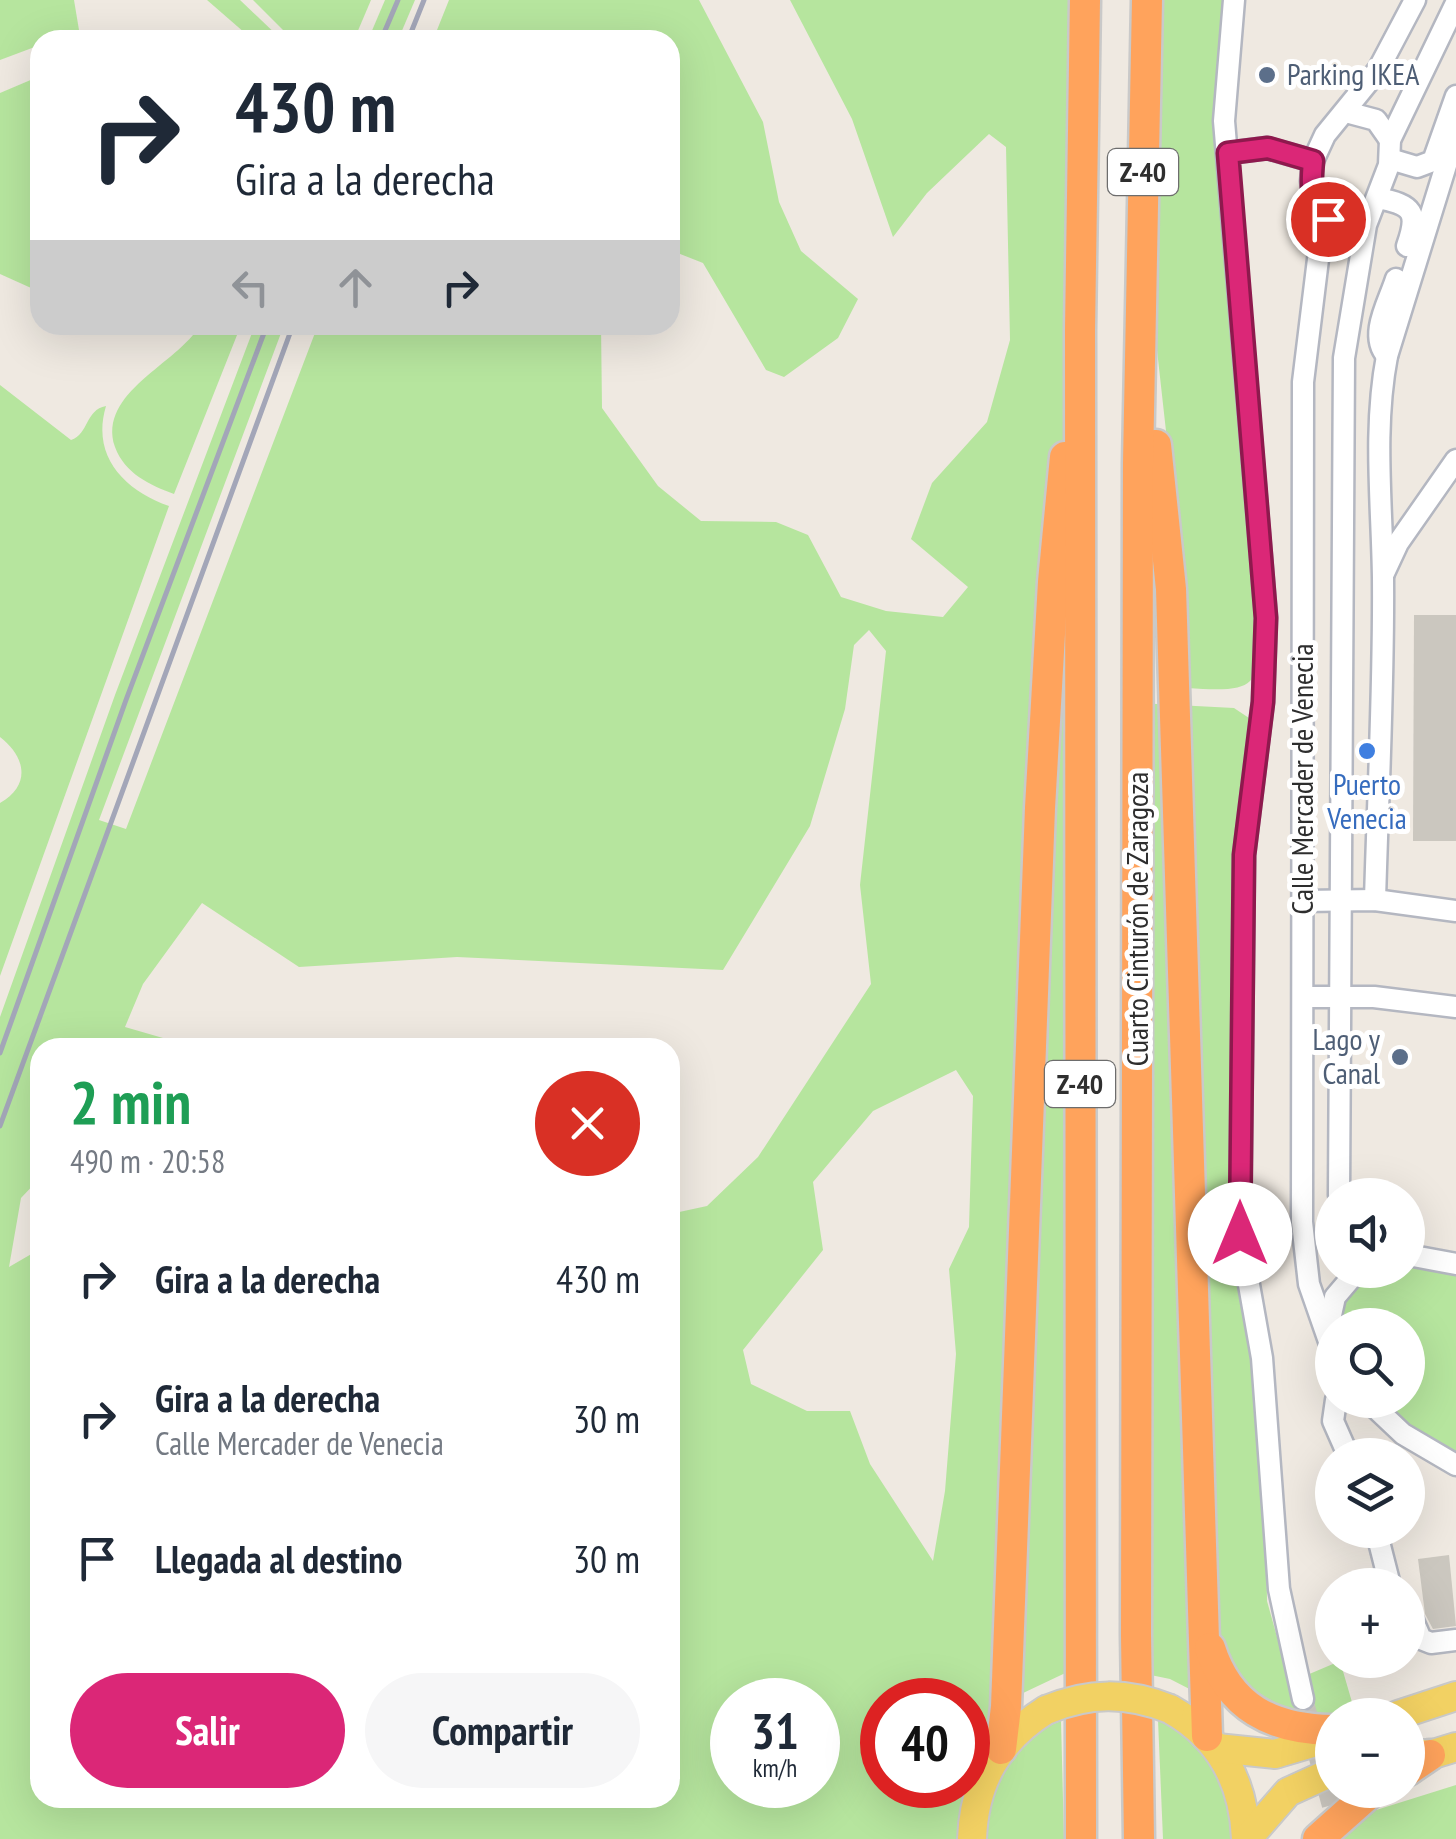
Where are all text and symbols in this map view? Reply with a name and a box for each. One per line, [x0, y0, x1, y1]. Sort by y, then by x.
place label: Parking IKEA [1287, 54, 1420, 93]
text: 430 m [235, 61, 396, 151]
marker: Parking IKEA [1256, 64, 1278, 86]
icon: right [70, 70, 200, 200]
text: Gira a la derecha [235, 149, 495, 207]
road number: Z-40 [1108, 149, 1178, 195]
pin [1286, 177, 1371, 262]
icon: arrive [1301, 192, 1356, 247]
icon: left [223, 260, 278, 315]
icon: ahead [328, 260, 383, 315]
icon: right [433, 260, 488, 315]
street label: Calle Mercader de Venecia [1282, 644, 1321, 914]
marker: Puerto Venecia [1356, 740, 1378, 762]
place label: Puerto Venecia [1326, 764, 1407, 837]
street label: Cuarto Cinturón de Zaragoza [1117, 772, 1156, 1066]
place label: Lago y Canal [1313, 1019, 1381, 1092]
marker: Lago y Canal [1389, 1046, 1411, 1068]
road number: Z-40 [1045, 1061, 1115, 1107]
text: 2 min [70, 1063, 191, 1141]
button: close [535, 1071, 640, 1176]
text: 490 m · 20:58 [70, 1140, 225, 1182]
map controls [1315, 1178, 1425, 1808]
button: sound [1315, 1178, 1425, 1288]
position arrow [1188, 1182, 1292, 1286]
icon: right [70, 1251, 125, 1306]
text: Gira a la derecha [155, 1254, 380, 1303]
text: 430 m [556, 1254, 640, 1303]
button: search [1315, 1308, 1425, 1418]
text: Gira a la derecha [155, 1373, 380, 1422]
icon: right [70, 1391, 125, 1446]
text: 30 m [573, 1394, 640, 1443]
text: Calle Mercader de Venecia [155, 1422, 444, 1464]
button: layers [1315, 1438, 1425, 1548]
icon: arrive [70, 1531, 125, 1586]
text: Llegada al destino [155, 1534, 402, 1583]
text: 30 m [573, 1534, 640, 1583]
button: + [1315, 1568, 1425, 1678]
button: Salir [70, 1673, 345, 1788]
button: Compartir [365, 1673, 640, 1788]
speed limit sign: 40 [860, 1678, 990, 1808]
text: 31 [751, 1698, 799, 1763]
button: − [1315, 1698, 1425, 1808]
text: km/h [753, 1752, 797, 1784]

